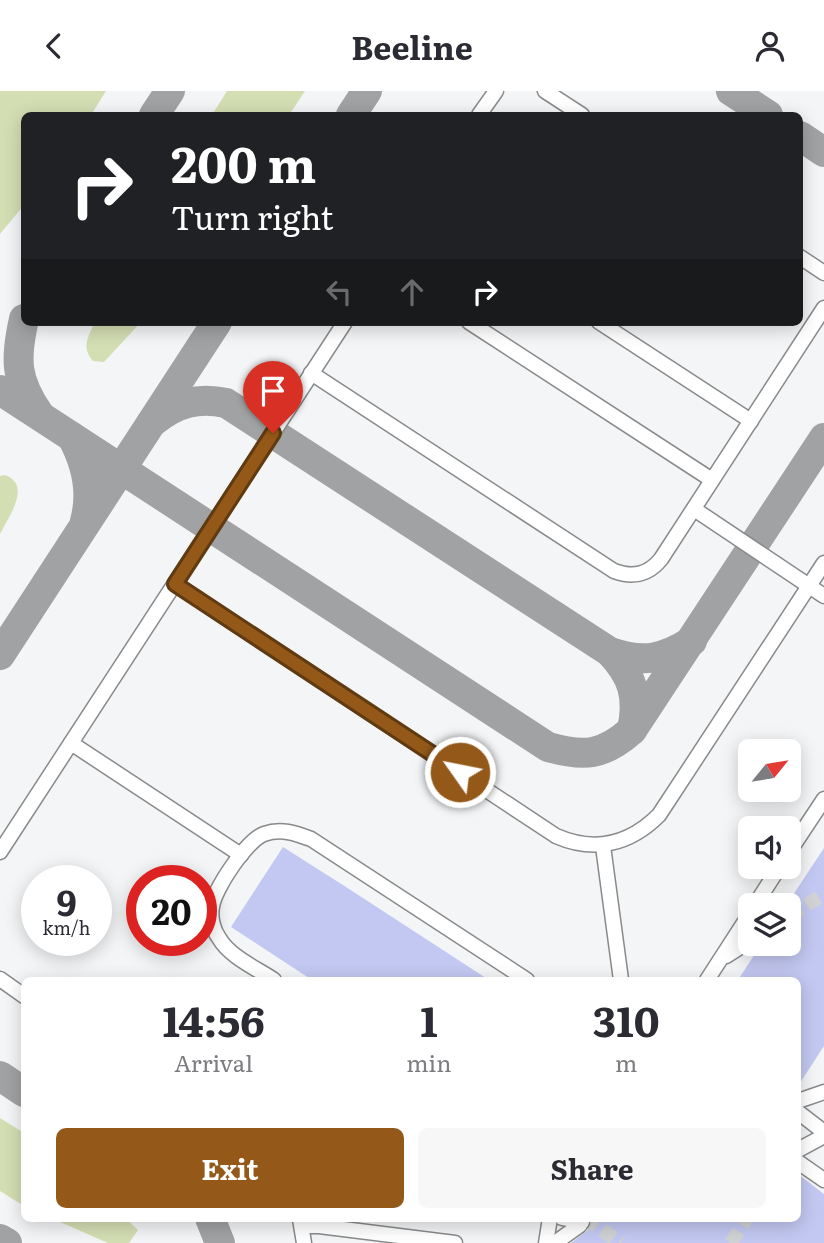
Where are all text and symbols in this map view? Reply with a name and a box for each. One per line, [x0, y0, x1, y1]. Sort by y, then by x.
text: Beeline [351, 22, 473, 70]
icon: back [35, 27, 73, 65]
icon: person [751, 27, 789, 65]
text: 200 m [171, 125, 316, 198]
icon: right [56, 140, 147, 231]
text: Turn right [171, 192, 333, 240]
icon: left [320, 273, 358, 311]
icon: ahead [393, 273, 431, 311]
icon: right [466, 273, 504, 311]
pin [243, 361, 303, 433]
icon: arrive [254, 372, 292, 410]
position arrow [423, 735, 497, 809]
north arrow [738, 739, 802, 801]
map controls [738, 739, 801, 956]
button: sound [738, 816, 801, 879]
speed limit sign: 20 [126, 865, 217, 956]
text: 9 [56, 875, 77, 927]
button: layers [738, 893, 801, 956]
text: km/h [43, 914, 90, 941]
text: 14:56 [162, 988, 265, 1050]
text: 1 [420, 988, 438, 1050]
text: 310 [593, 988, 660, 1050]
text: Arrival [174, 1045, 253, 1079]
text: min [406, 1045, 451, 1079]
text: m [615, 1045, 637, 1079]
button: Exit [56, 1128, 404, 1208]
button: Share [418, 1128, 766, 1208]

